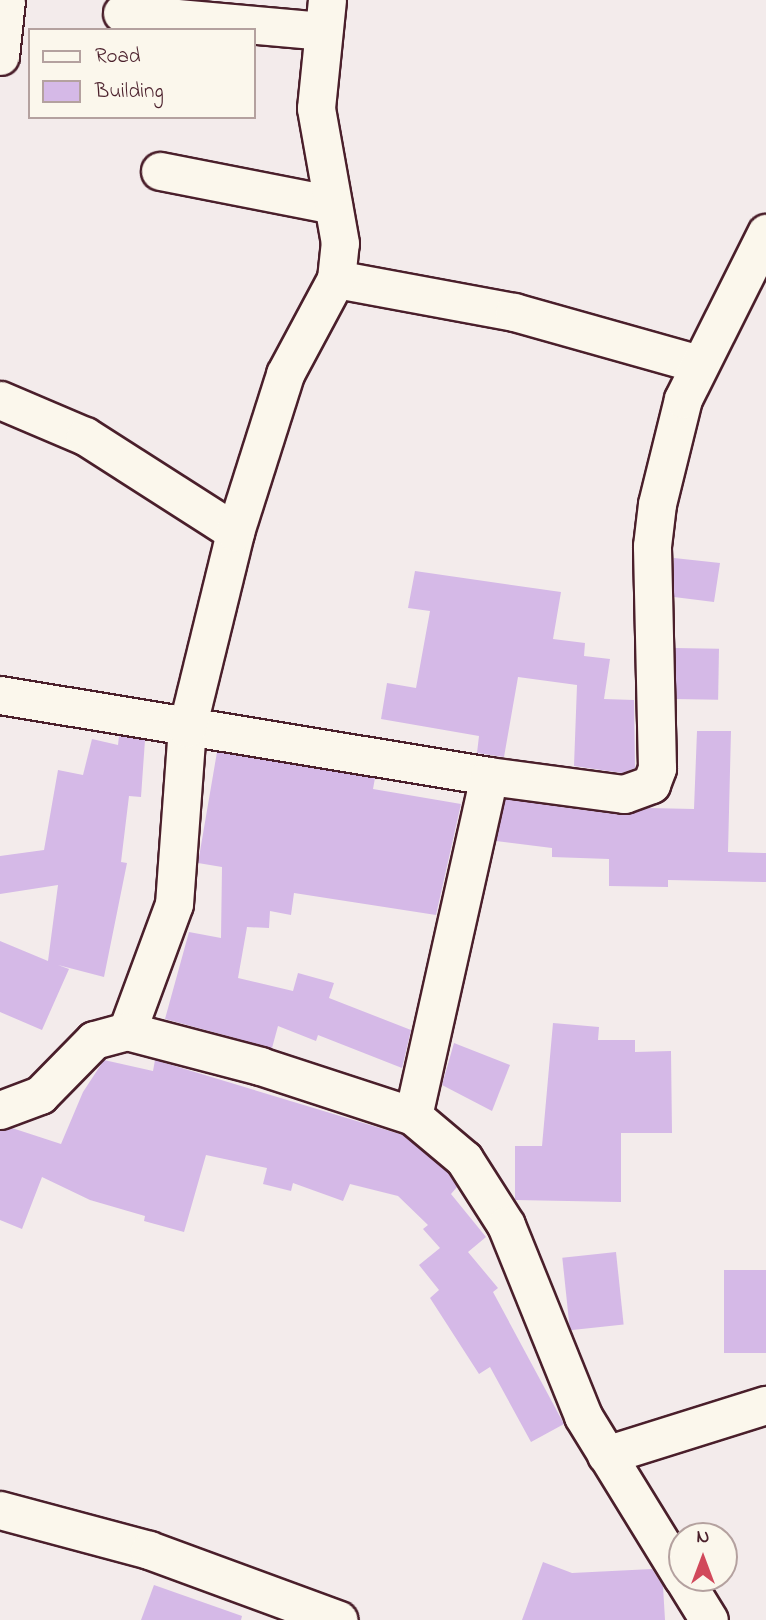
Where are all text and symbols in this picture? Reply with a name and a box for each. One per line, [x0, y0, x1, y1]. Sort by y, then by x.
legend [28, 28, 256, 119]
text: Road [95, 42, 141, 72]
text: Building [95, 77, 164, 107]
north arrow [668, 1522, 738, 1592]
text: N [697, 1524, 709, 1551]

